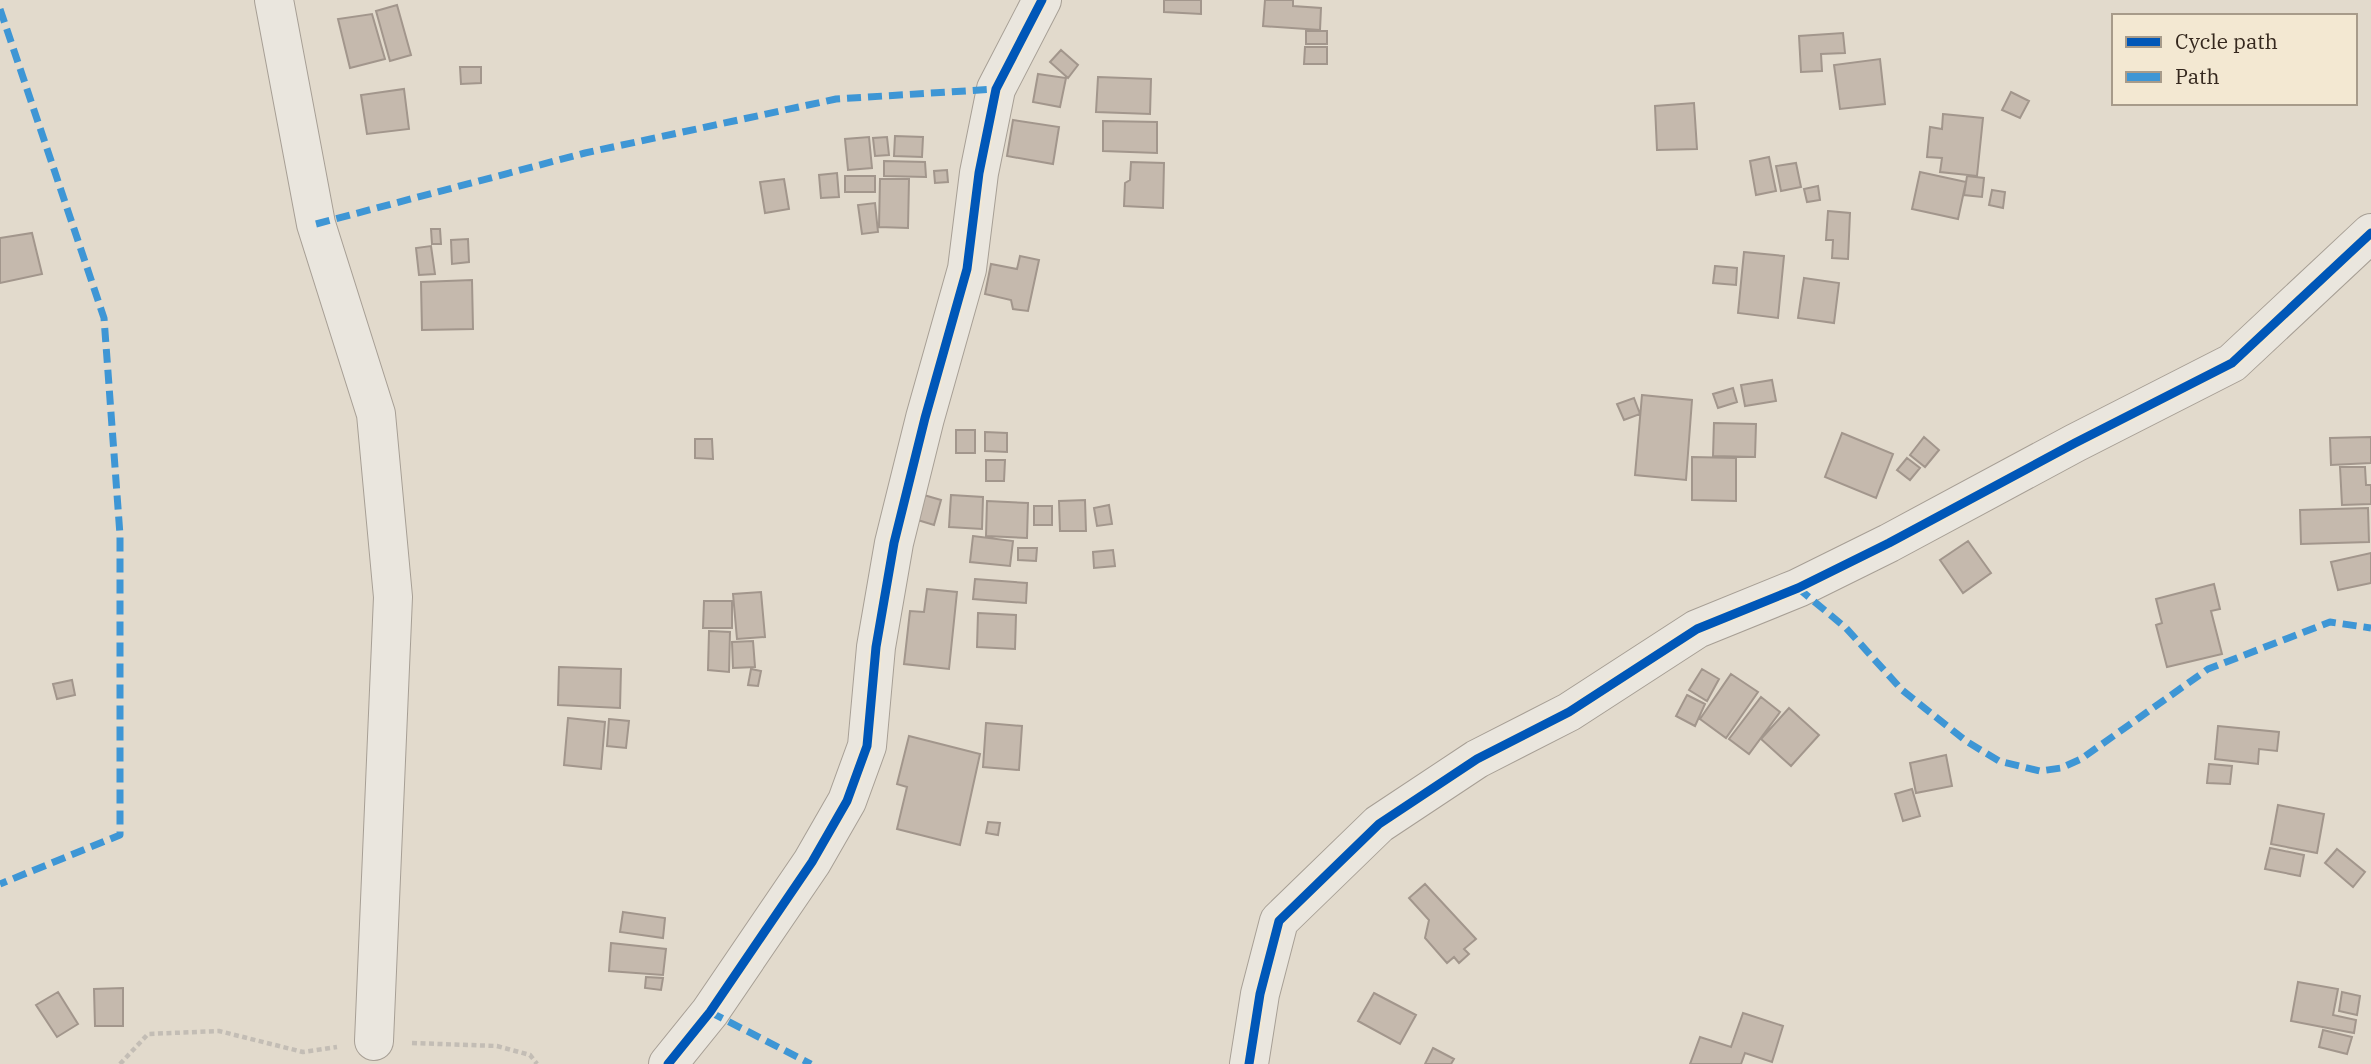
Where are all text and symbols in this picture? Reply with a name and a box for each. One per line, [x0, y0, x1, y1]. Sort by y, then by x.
legend [2112, 14, 2357, 105]
text: Cycle path [2175, 27, 2278, 55]
text: Path [2175, 62, 2220, 90]

